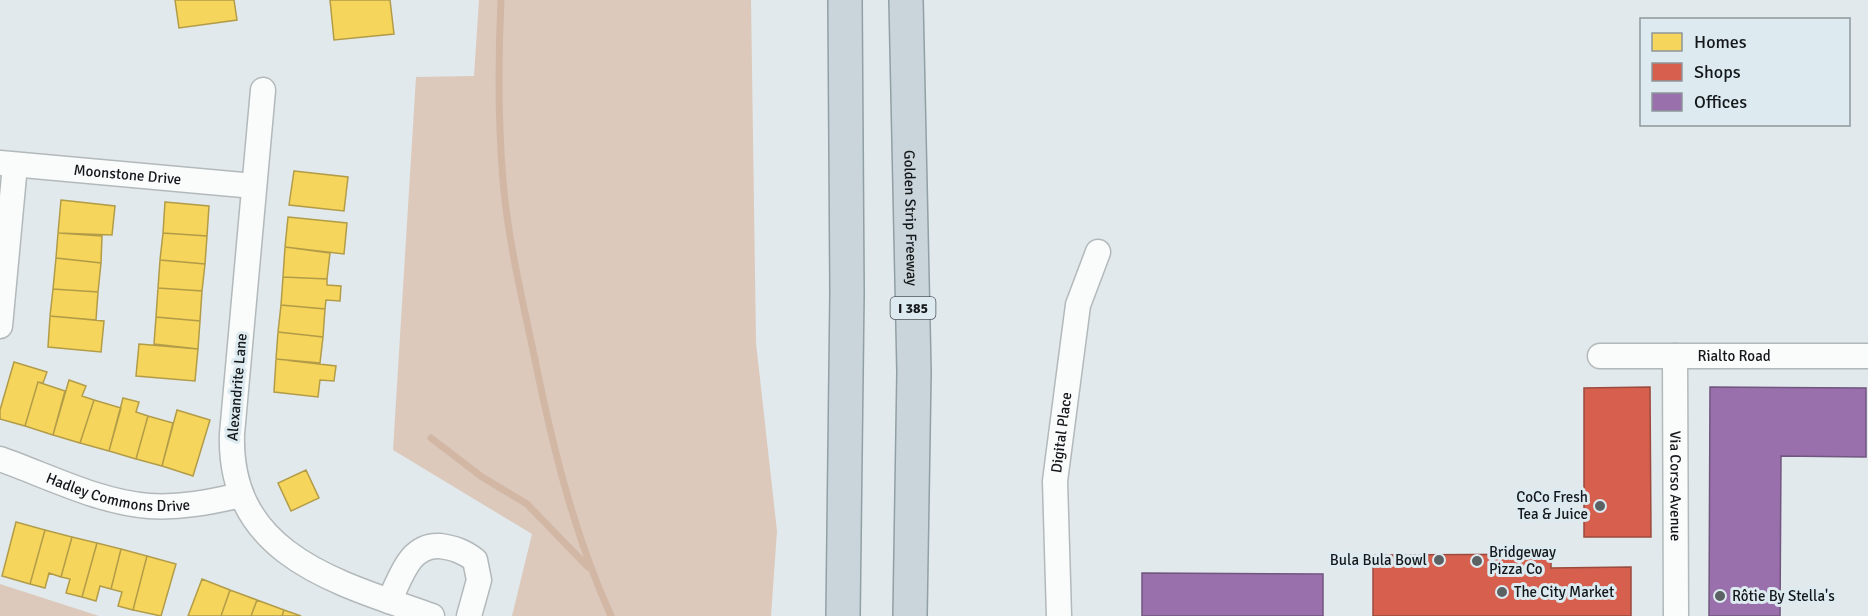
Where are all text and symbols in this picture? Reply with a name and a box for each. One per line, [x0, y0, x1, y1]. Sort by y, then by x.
legend [1640, 18, 1850, 126]
text: Homes [1694, 31, 1747, 53]
text: Shops [1694, 61, 1741, 83]
text: Offices [1694, 91, 1747, 113]
street label: Golden Strip Freeway [900, 150, 921, 286]
street label: Moonstone Drive [73, 161, 182, 188]
road number: I 385 [890, 297, 936, 319]
street label: Alexandrite Lane [223, 332, 251, 442]
street label: Rialto Road [1697, 347, 1771, 365]
street label: Digital Place [1047, 391, 1076, 474]
street label: Via Corso Avenue [1666, 431, 1685, 541]
street label: Hadley Commons Drive [43, 469, 191, 515]
place label: CoCo Fresh Tea & Juice [1516, 488, 1588, 523]
marker: CoCo Fresh Tea & Juice [1593, 499, 1607, 513]
place label: Bridgeway Pizza Co [1489, 543, 1556, 578]
place label: Bula Bula Bowl [1330, 551, 1427, 569]
marker: Bula Bula Bowl [1432, 553, 1446, 567]
marker: Bridgeway Pizza Co [1470, 554, 1484, 568]
place label: The City Market [1514, 583, 1614, 601]
marker: The City Market [1495, 585, 1509, 599]
place label: Rôtie By Stella's [1732, 587, 1835, 605]
marker: Rôtie By Stella's [1713, 589, 1727, 603]

